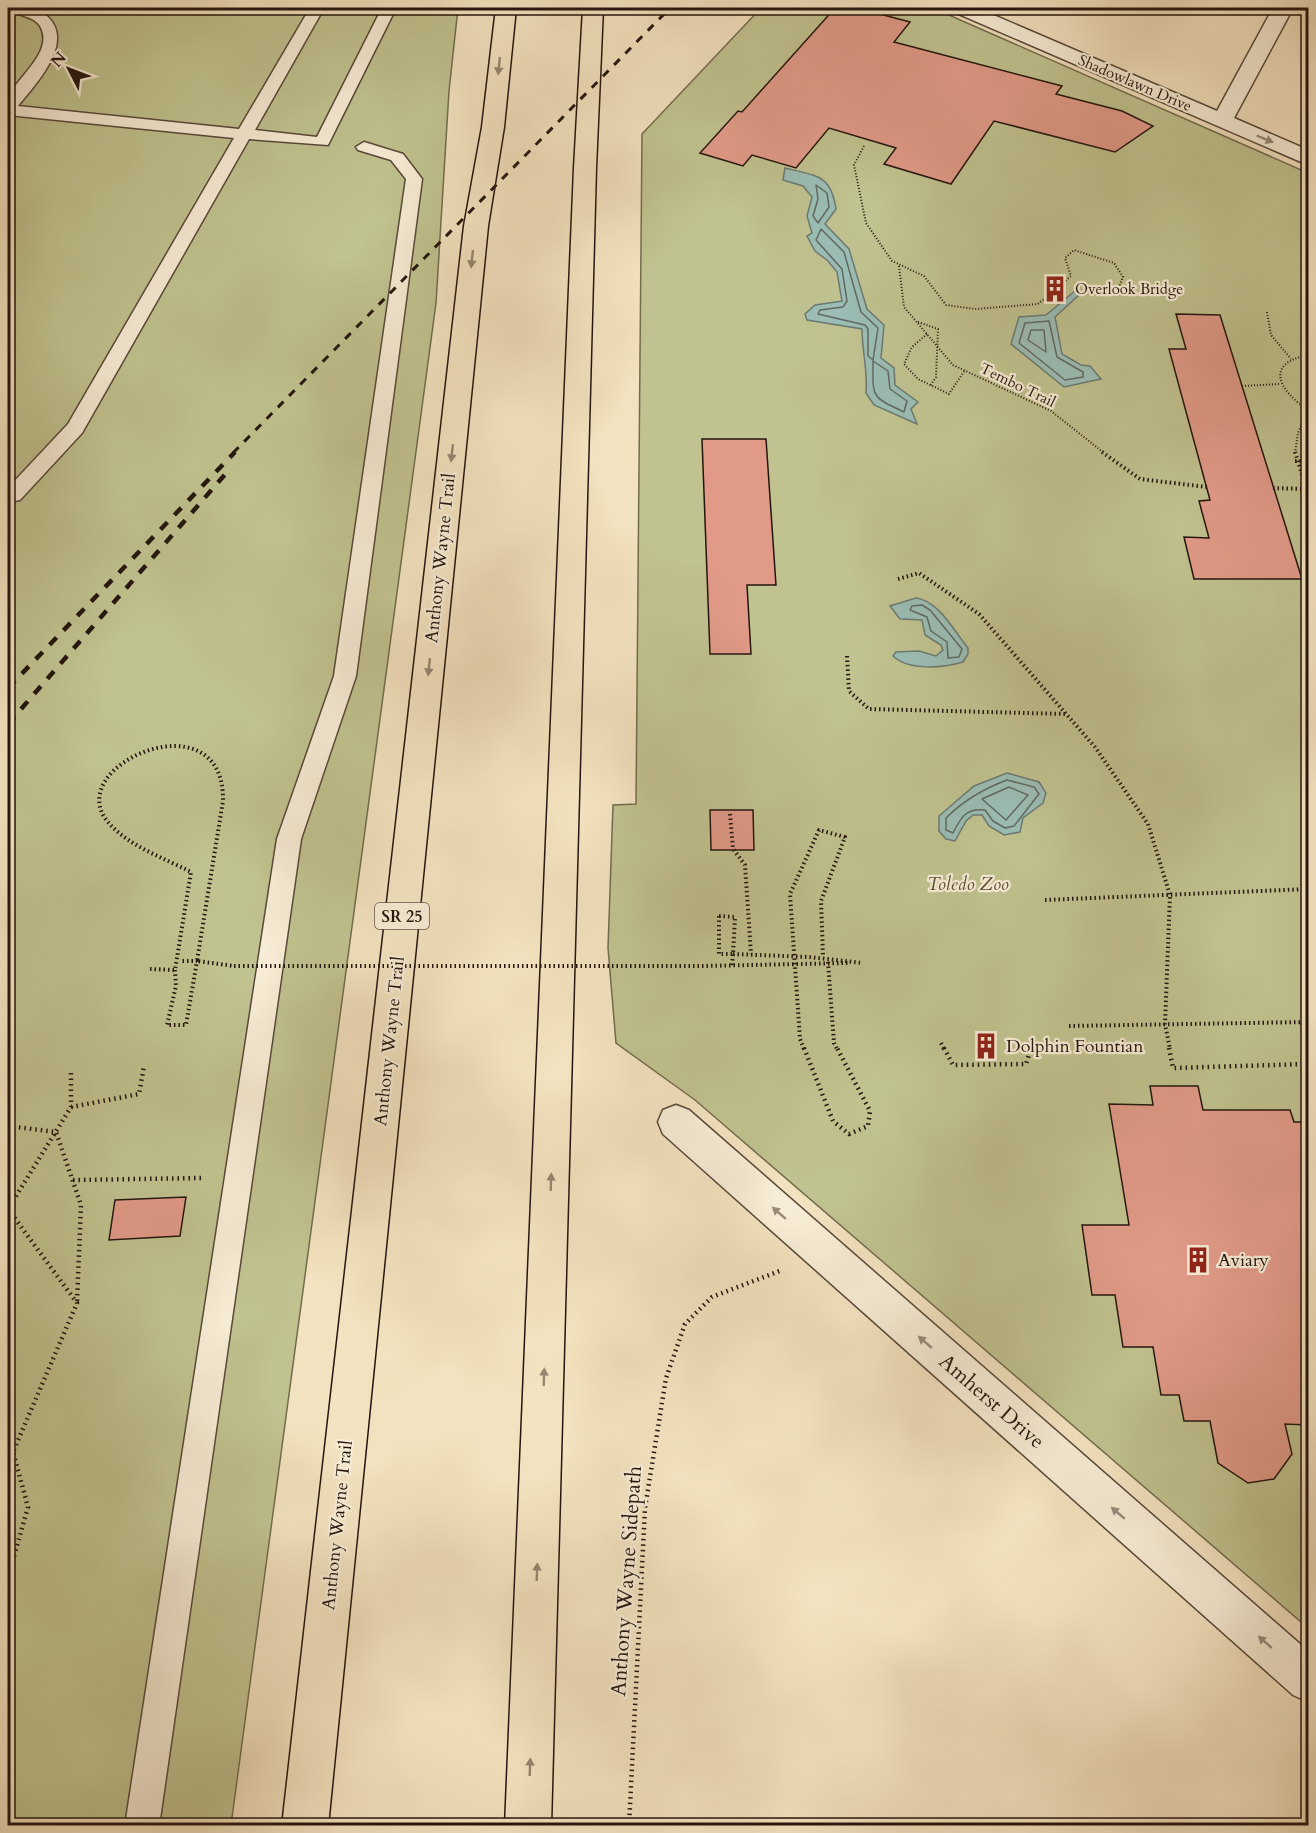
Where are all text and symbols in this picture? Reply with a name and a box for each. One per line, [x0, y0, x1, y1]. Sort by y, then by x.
north arrow [39, 39, 99, 99]
text: N [46, 47, 71, 72]
street label: Shadowlawn Drive [1075, 50, 1195, 116]
one-way arrow [494, 56, 504, 75]
one-way arrow [1257, 134, 1275, 144]
one-way arrow [467, 249, 477, 268]
building icon: Overlook Bridge [1040, 274, 1070, 304]
place label: Overlook Bridge [1075, 279, 1183, 299]
street label: Tembo Trail [977, 358, 1059, 412]
one-way arrow [447, 443, 456, 462]
street label: Anthony Wayne Trail [419, 472, 462, 644]
one-way arrow [424, 658, 433, 677]
park label: Toledo Zoo [927, 872, 1009, 897]
road number: SR 25 [375, 903, 429, 929]
street label: Anthony Wayne Trail [368, 955, 411, 1127]
building icon: Dolphin Fountian [971, 1031, 1001, 1061]
place label: Dolphin Fountian [1006, 1034, 1144, 1059]
one-way arrow [546, 1173, 555, 1192]
one-way arrow [772, 1207, 787, 1220]
building icon: Aviary [1183, 1245, 1213, 1275]
place label: Aviary [1218, 1248, 1269, 1273]
one-way arrow [918, 1336, 933, 1349]
street label: Amherst Drive [933, 1347, 1051, 1455]
one-way arrow [539, 1368, 549, 1387]
street label: Anthony Wayne Trail [316, 1439, 359, 1611]
street label: Anthony Wayne Sidepath [604, 1464, 649, 1697]
one-way arrow [1111, 1506, 1126, 1520]
one-way arrow [533, 1563, 542, 1582]
one-way arrow [1258, 1636, 1273, 1649]
one-way arrow [525, 1758, 534, 1777]

